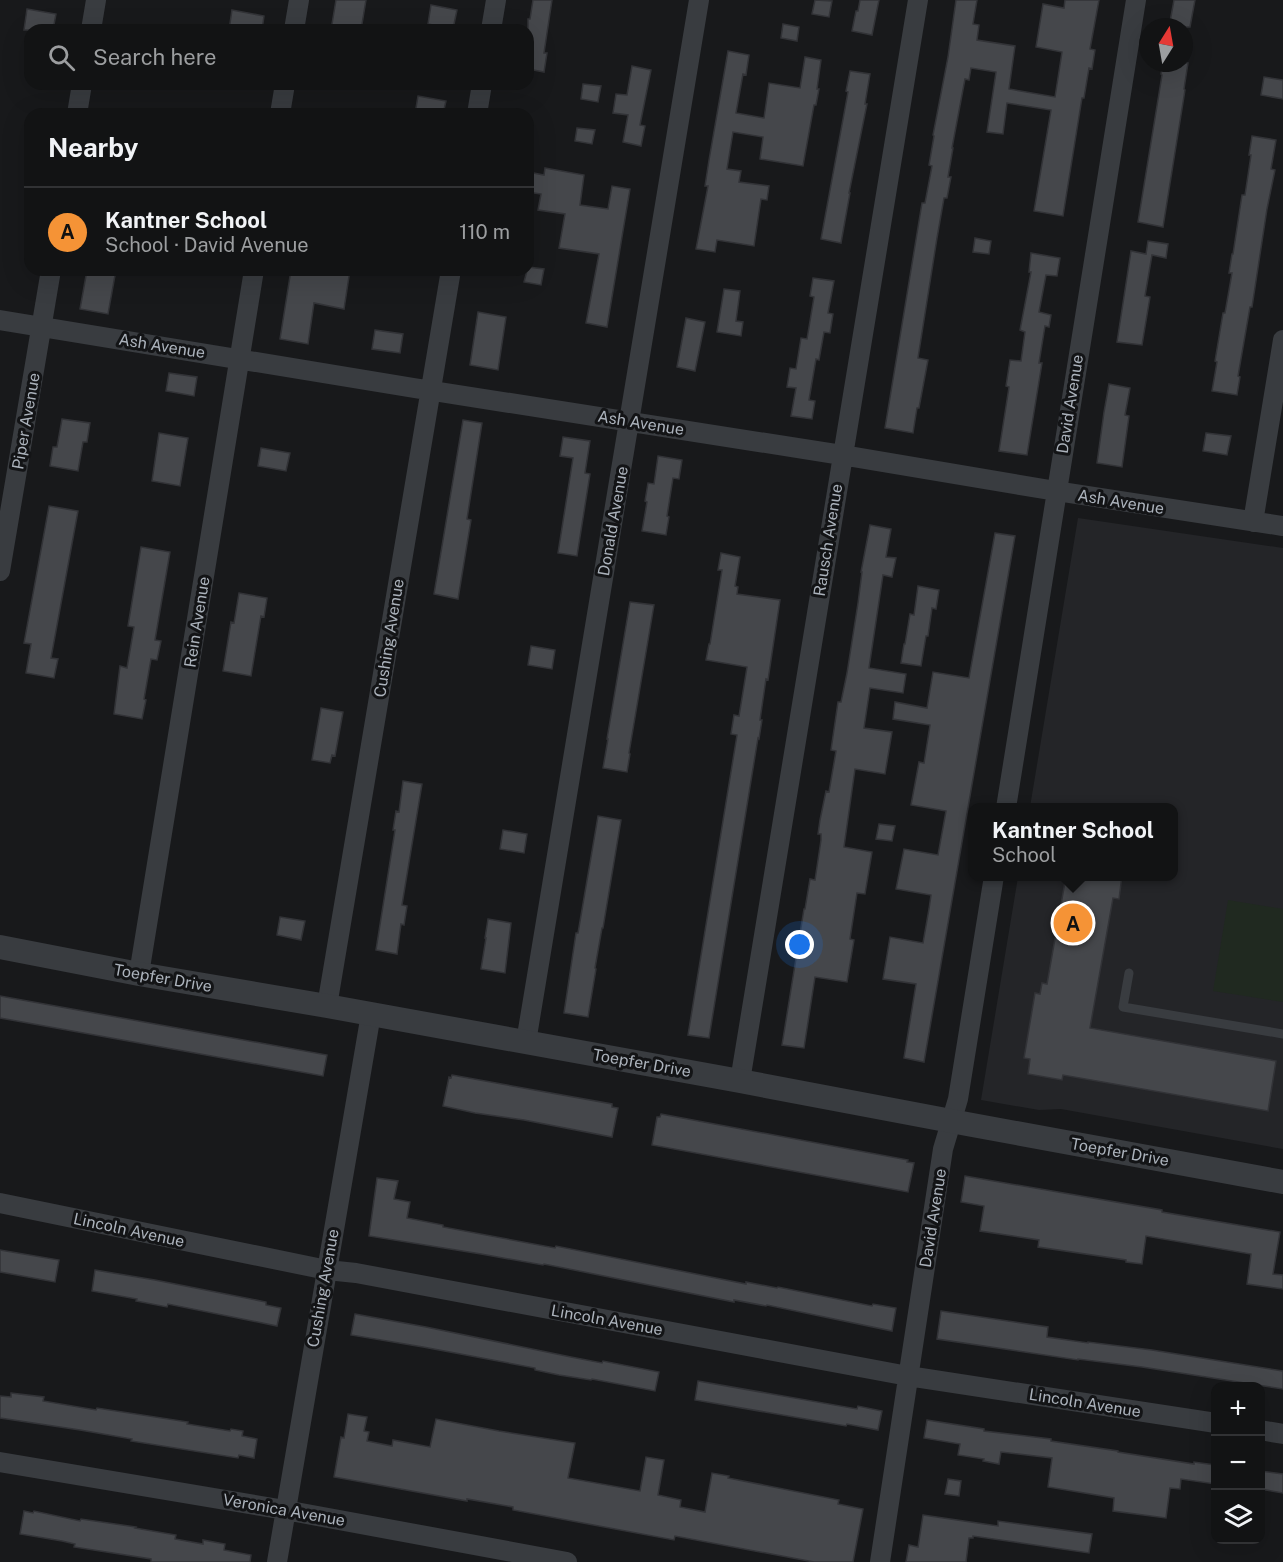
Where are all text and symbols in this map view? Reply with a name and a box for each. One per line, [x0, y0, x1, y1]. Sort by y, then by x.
north arrow [1139, 18, 1193, 72]
search box [24, 24, 534, 90]
icon: search [45, 41, 78, 74]
text: Search here [93, 44, 217, 70]
text: Nearby [48, 132, 138, 163]
text: Kantner School [105, 207, 267, 233]
text: A [60, 220, 75, 244]
text: 110 m [459, 220, 510, 244]
text: School · David Avenue [105, 233, 309, 257]
street label: Ash Avenue [117, 330, 207, 362]
street label: David Avenue [1053, 353, 1087, 455]
street label: Piper Avenue [8, 371, 44, 471]
street label: Ash Avenue [596, 407, 686, 439]
street label: Donald Avenue [594, 465, 632, 577]
street label: Rausch Avenue [810, 482, 846, 598]
street label: Ash Avenue [1076, 486, 1166, 518]
street label: Rein Avenue [180, 575, 214, 669]
street label: Cushing Avenue [370, 577, 408, 699]
popup [968, 803, 1178, 881]
text: Kantner School [992, 817, 1154, 843]
text: School [992, 843, 1056, 867]
pin: A [1054, 900, 1092, 946]
your location [785, 930, 814, 959]
street label: Toepfer Drive [112, 960, 214, 996]
street label: Toepfer Drive [591, 1045, 693, 1081]
street label: Toepfer Drive [1069, 1134, 1171, 1170]
street label: David Avenue [916, 1167, 950, 1269]
street label: Lincoln Avenue [72, 1209, 186, 1251]
street label: Cushing Avenue [303, 1227, 343, 1349]
street label: Lincoln Avenue [550, 1301, 664, 1339]
map controls [1211, 1382, 1265, 1544]
button: + [1211, 1382, 1265, 1436]
street label: Lincoln Avenue [1028, 1385, 1142, 1421]
button: − [1211, 1436, 1265, 1490]
street label: Veronica Avenue [221, 1490, 347, 1530]
button: layers [1211, 1490, 1265, 1544]

